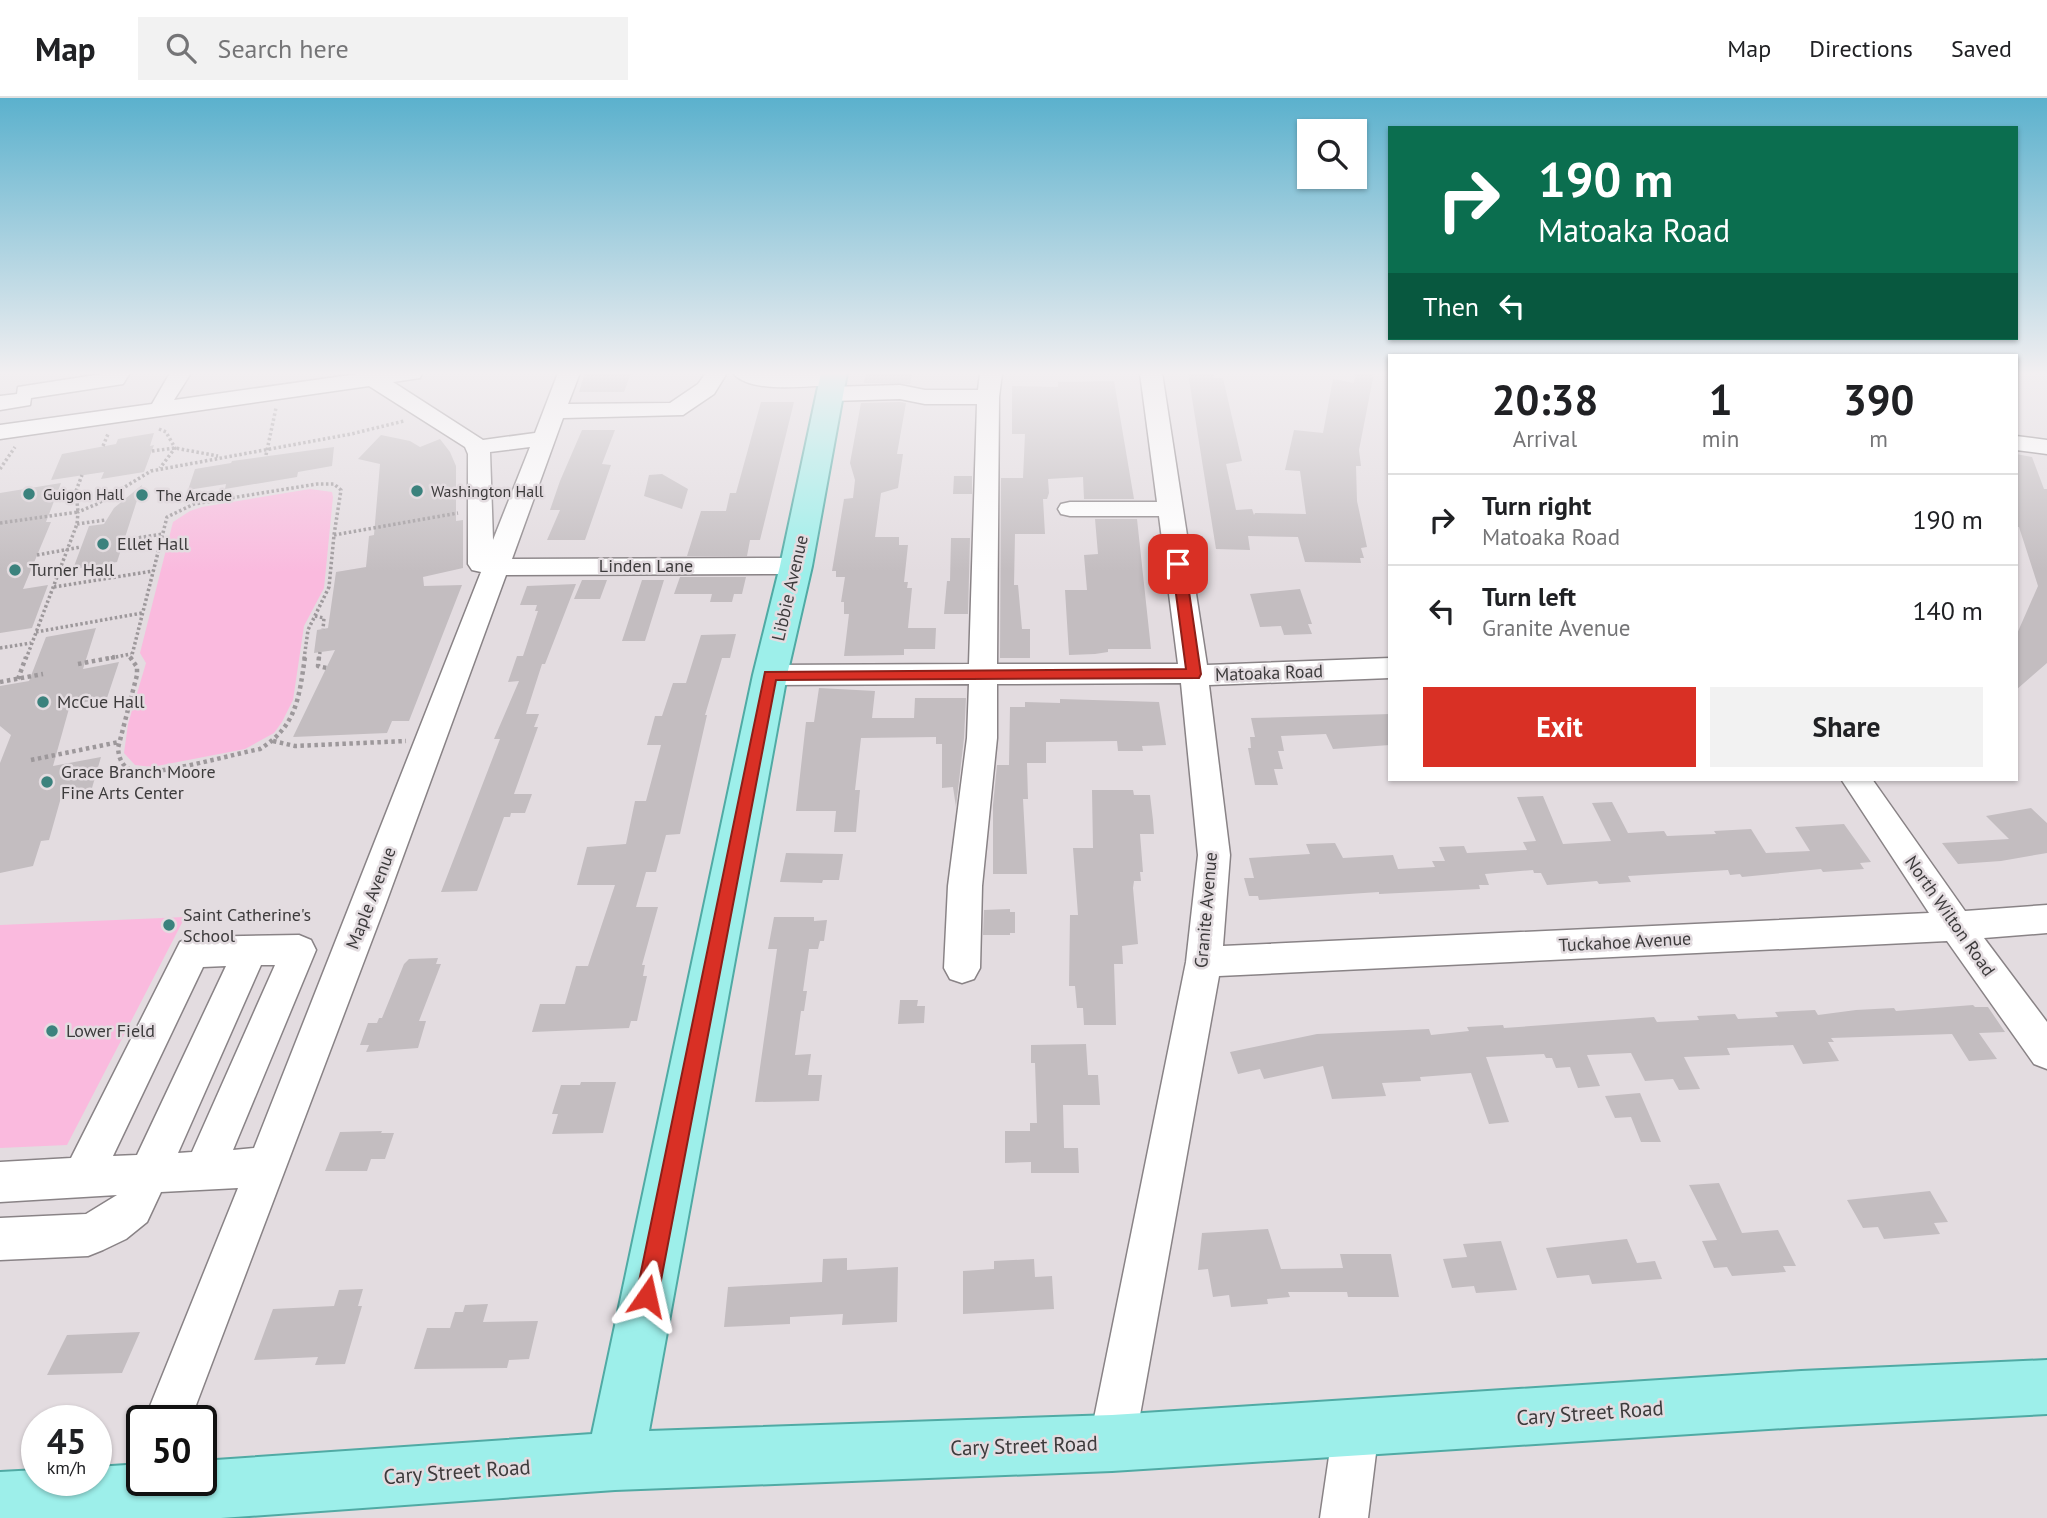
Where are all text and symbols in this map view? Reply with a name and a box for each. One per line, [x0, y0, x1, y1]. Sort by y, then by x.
search box [138, 17, 628, 80]
text: Map [35, 27, 96, 70]
icon: search [162, 29, 200, 67]
text: Search here [218, 32, 349, 65]
text: Map [1727, 33, 1771, 64]
text: Directions [1809, 33, 1913, 64]
text: Saved [1951, 33, 2012, 64]
map controls [1297, 119, 1367, 189]
button: search [1297, 119, 1367, 189]
text: 190 m [1538, 147, 1673, 211]
icon: right [1423, 154, 1514, 245]
text: Matoaka Road [1538, 209, 1730, 251]
icon: left [1493, 287, 1531, 325]
text: Then [1423, 290, 1479, 323]
text: 20:38 [1492, 372, 1598, 427]
text: 1 [1709, 372, 1732, 427]
text: 390 [1843, 372, 1914, 427]
text: Arrival [1513, 424, 1577, 453]
text: min [1702, 424, 1739, 453]
text: m [1869, 424, 1888, 453]
place label: Washington Hall [431, 481, 544, 501]
marker: Washington Hall [409, 483, 425, 499]
place label: Guigon Hall [43, 484, 124, 504]
place label: The Arcade [156, 485, 232, 505]
marker: Guigon Hall [21, 486, 37, 502]
marker: The Arcade [134, 487, 150, 503]
text: Turn right [1482, 489, 1591, 522]
icon: right [1423, 501, 1461, 539]
text: 190 m [1912, 503, 1983, 536]
text: Matoaka Road [1482, 522, 1620, 551]
place label: Ellet Hall [117, 532, 189, 555]
street label: Libbie Avenue [766, 533, 813, 643]
pin [1148, 534, 1208, 594]
marker: Ellet Hall [95, 536, 111, 552]
icon: arrive [1159, 545, 1197, 583]
street label: Linden Lane [599, 554, 693, 577]
place label: Turner Hall [29, 558, 115, 581]
marker: Turner Hall [7, 562, 23, 578]
text: Turn left [1482, 580, 1576, 613]
icon: left [1423, 592, 1461, 630]
text: 140 m [1912, 594, 1983, 627]
text: Granite Avenue [1482, 613, 1631, 642]
street label: Matoaka Road [1215, 659, 1323, 686]
button: Exit [1423, 687, 1696, 767]
button: Share [1710, 687, 1983, 767]
place label: McCue Hall [57, 690, 145, 713]
marker: McCue Hall [35, 694, 51, 710]
place label: Grace Branch Moore Fine Arts Center [61, 760, 216, 804]
marker: Grace Branch Moore Fine Arts Center [39, 774, 55, 790]
street label: Maple Avenue [340, 843, 401, 952]
street label: Granite Avenue [1189, 851, 1222, 969]
street label: North Wilton Road [1900, 851, 2001, 981]
place label: Saint Catherine's School [183, 903, 311, 947]
marker: Saint Catherine's School [161, 917, 177, 933]
street label: Tuckahoe Avenue [1558, 927, 1692, 956]
place label: Lower Field [66, 1019, 155, 1042]
marker: Lower Field [44, 1023, 60, 1039]
position arrow [610, 1259, 684, 1333]
street label: Cary Street Road [1515, 1394, 1664, 1431]
speed limit sign: 50 [126, 1405, 217, 1496]
text: 45 [47, 1418, 86, 1464]
street label: Cary Street Road [950, 1429, 1098, 1462]
street label: Cary Street Road [382, 1453, 531, 1490]
text: km/h [47, 1456, 86, 1479]

